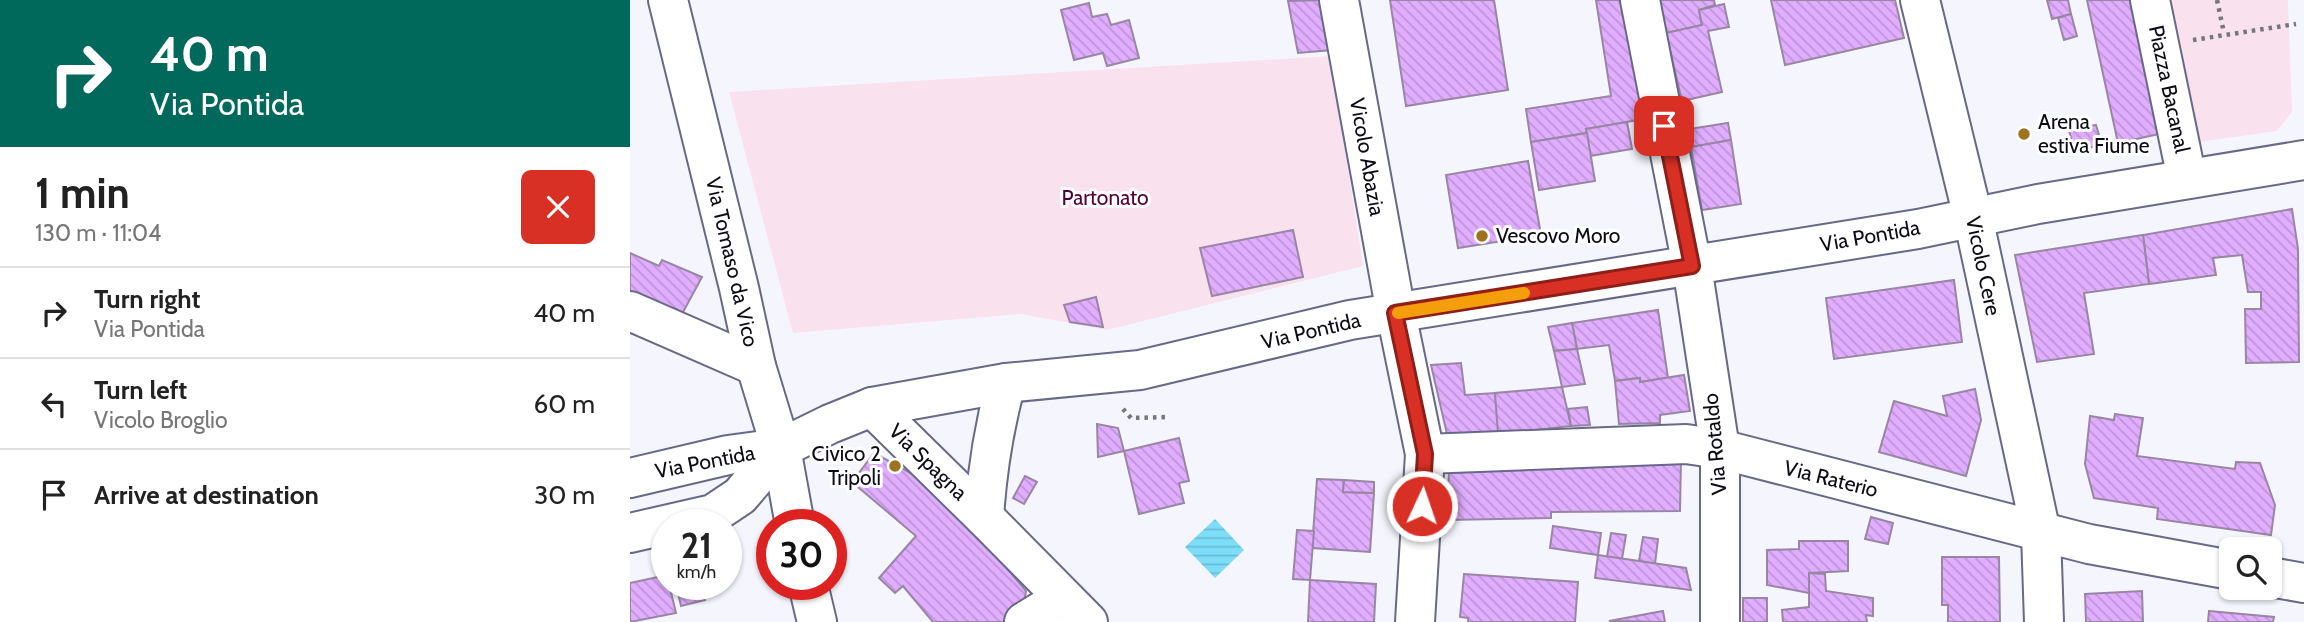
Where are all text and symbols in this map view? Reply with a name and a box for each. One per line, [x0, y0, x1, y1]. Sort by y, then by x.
street label: Piazza Bacanal [2144, 23, 2195, 155]
text: 40 m [150, 24, 269, 83]
icon: right [35, 28, 126, 119]
text: Via Pontida [150, 84, 304, 123]
street label: Vicolo Abazia [1345, 96, 1390, 218]
pin [1634, 96, 1694, 156]
icon: arrive [1645, 107, 1683, 145]
place label: Arena estiva Fiume [2038, 109, 2150, 158]
marker: Arena estiva Fiume [2016, 126, 2032, 142]
text: 1 min [35, 167, 130, 219]
button: close [521, 170, 595, 244]
street label: Via Tomaso da Vico [701, 175, 764, 349]
park label: Partonato [1061, 185, 1149, 210]
street label: Via Pontida [1818, 214, 1922, 257]
street label: Vicolo Cere [1961, 214, 2006, 318]
text: 130 m · 11:04 [35, 219, 161, 247]
place label: Vescovo Moro [1496, 223, 1620, 248]
marker: Vescovo Moro [1474, 228, 1490, 244]
text: Turn right [94, 283, 200, 315]
icon: right [35, 294, 73, 332]
text: 40 m [533, 297, 595, 329]
street label: Via Pontida [1259, 307, 1363, 354]
text: Via Pontida [94, 315, 205, 343]
text: Turn left [94, 374, 187, 406]
icon: left [35, 385, 73, 423]
text: 60 m [533, 388, 595, 420]
street label: Via Rotaldo [1698, 392, 1731, 496]
text: Vicolo Broglio [94, 406, 228, 434]
street label: Via Spagna [884, 418, 973, 505]
street label: Via Pontida [653, 440, 757, 483]
place label: Civico 2 Tripoli [812, 441, 881, 490]
street label: Via Raterio [1782, 455, 1881, 502]
marker: Civico 2 Tripoli [887, 458, 903, 474]
position arrow [1385, 469, 1459, 543]
icon: arrive [35, 476, 73, 514]
text: Arrive at destination [94, 479, 319, 511]
text: 30 m [534, 479, 595, 511]
speed limit sign: 30 [756, 509, 847, 600]
text: 21 [681, 524, 712, 567]
map controls [2219, 537, 2282, 600]
button: search [2219, 537, 2282, 600]
text: km/h [677, 561, 716, 583]

